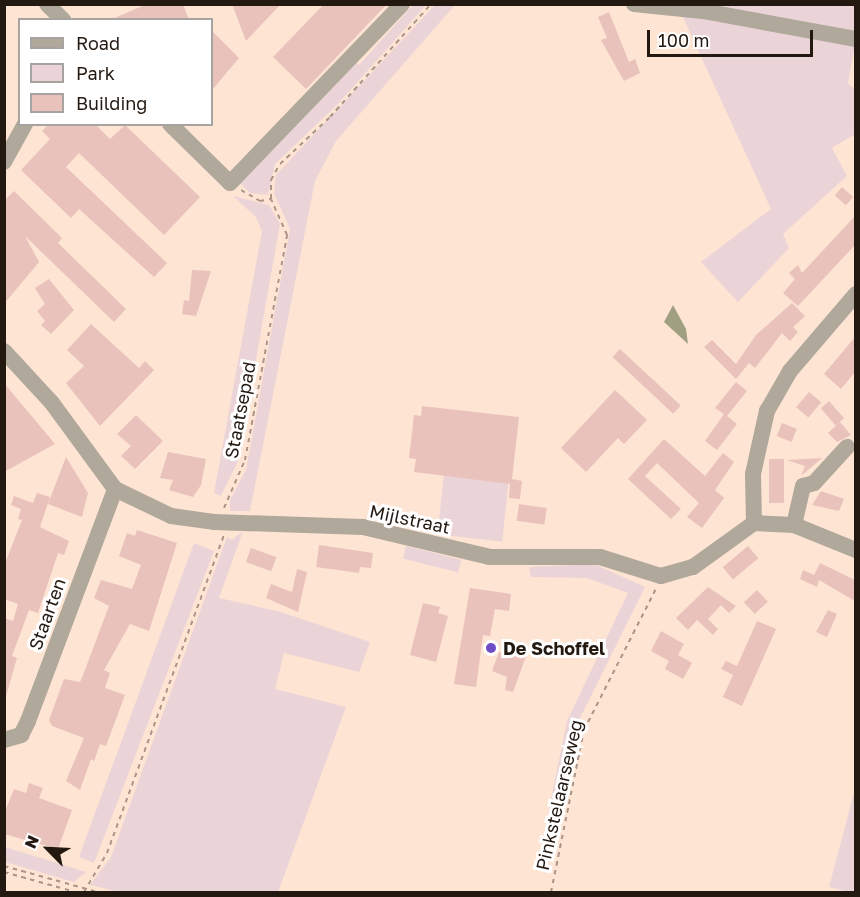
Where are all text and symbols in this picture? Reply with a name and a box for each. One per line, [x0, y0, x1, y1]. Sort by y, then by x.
legend [18, 18, 213, 126]
scale bar [650, 18, 816, 56]
text: 100 m [658, 29, 709, 51]
text: Road [76, 32, 120, 54]
text: Park [76, 62, 115, 84]
text: Building [76, 92, 147, 114]
street label: Staatsepad [220, 360, 260, 460]
street label: Mijlstraat [368, 500, 452, 538]
street label: Staarten [24, 575, 70, 653]
place label: De Schoffel [503, 637, 605, 659]
marker: De Schoffel [484, 641, 498, 655]
street label: Pinkstelaarseweg [531, 718, 587, 872]
north arrow [18, 819, 78, 879]
text: N [20, 832, 43, 851]

